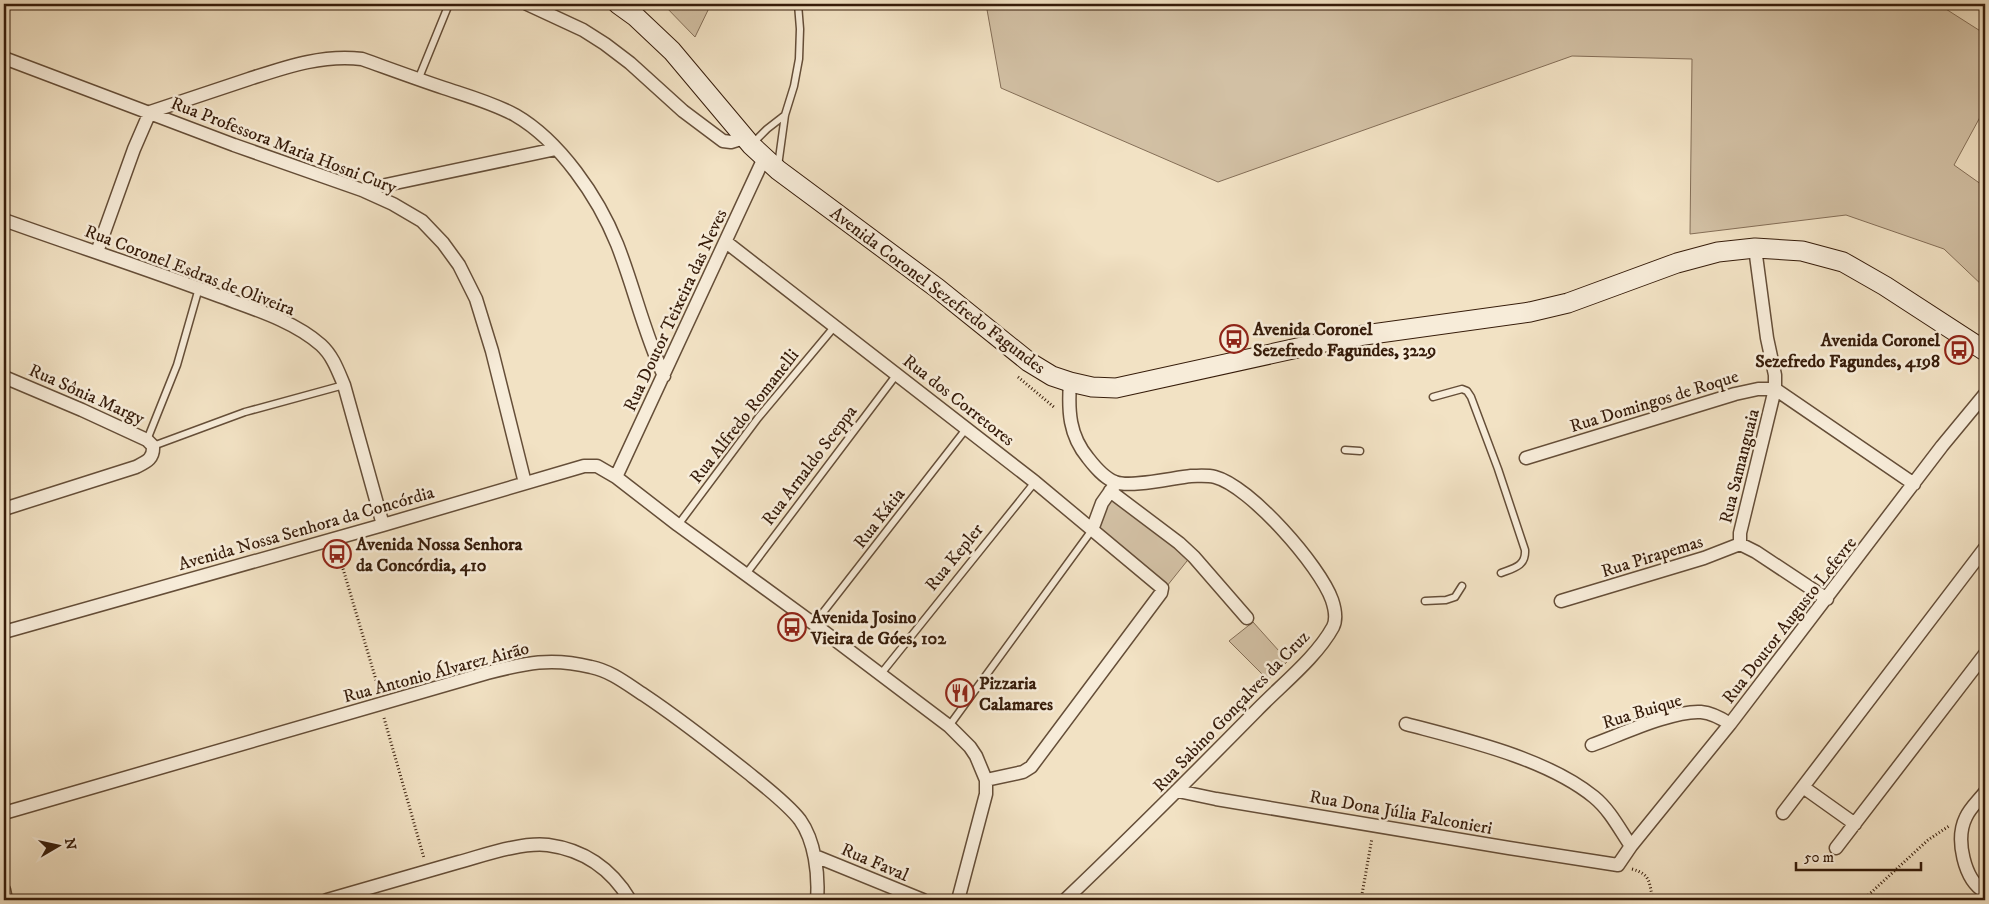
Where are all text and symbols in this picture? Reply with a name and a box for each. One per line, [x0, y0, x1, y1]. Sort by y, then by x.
street label: Rua Professora Maria Hosni Cury [167, 93, 400, 199]
street label: Avenida Coronel Sezefredo Fagundes [825, 203, 1050, 379]
street label: Rua Doutor Teixeira das Neves [619, 206, 733, 415]
street label: Rua Coronel Esdras de Oliveira [81, 221, 298, 321]
place label: Avenida Coronel Sezefredo Fagundes, 3229 [1252, 319, 1436, 362]
bus stop icon: Avenida Coronel Sezefredo Fagundes, 3229 [1219, 324, 1249, 354]
place label: Avenida Coronel Sezefredo Fagundes, 4198 [1755, 330, 1941, 373]
bus stop icon: Avenida Coronel Sezefredo Fagundes, 4198 [1944, 335, 1974, 365]
street label: Rua Alfredo Romanelli [685, 345, 804, 488]
street label: Rua dos Corretores [898, 350, 1019, 451]
street label: Rua Sônia Margy [25, 360, 148, 430]
street label: Rua Domingos de Roque [1567, 366, 1741, 438]
street label: Rua Arnaldo Sceppa [757, 401, 862, 530]
street label: Rua Samanguaia [1715, 406, 1765, 526]
street label: Avenida Nossa Senhora da Concórdia [176, 482, 437, 576]
street label: Rua Kátia [849, 484, 910, 553]
street label: Rua Kepler [921, 519, 989, 596]
street label: Rua Pirapemas [1599, 531, 1706, 583]
street label: Rua Doutor Augusto Lefevre [1718, 533, 1862, 708]
place label: Avenida Nossa Senhora da Concórdia, 410 [355, 534, 523, 577]
bus stop icon: Avenida Nossa Senhora da Concórdia, 410 [322, 539, 352, 569]
place label: Avenida Josino Vieira de Góes, 102 [810, 607, 947, 650]
bus stop icon: Avenida Josino Vieira de Góes, 102 [777, 612, 807, 642]
street label: Rua Sabino Gonçalves da Cruz [1149, 626, 1315, 797]
street label: Rua Antonio Álvarez Airão [341, 637, 532, 708]
place label: Pizzaria Calamares [979, 673, 1053, 716]
restaurant icon: Pizzaria Calamares [945, 678, 975, 708]
street label: Rua Buique [1600, 689, 1685, 734]
street label: Rua Dona Júlia Falconieri [1308, 786, 1494, 840]
north arrow [32, 822, 82, 872]
text: N [60, 837, 80, 852]
street label: Rua Faval [838, 839, 912, 887]
scale bar [1796, 839, 1922, 871]
text: 50 m [1804, 848, 1834, 867]

